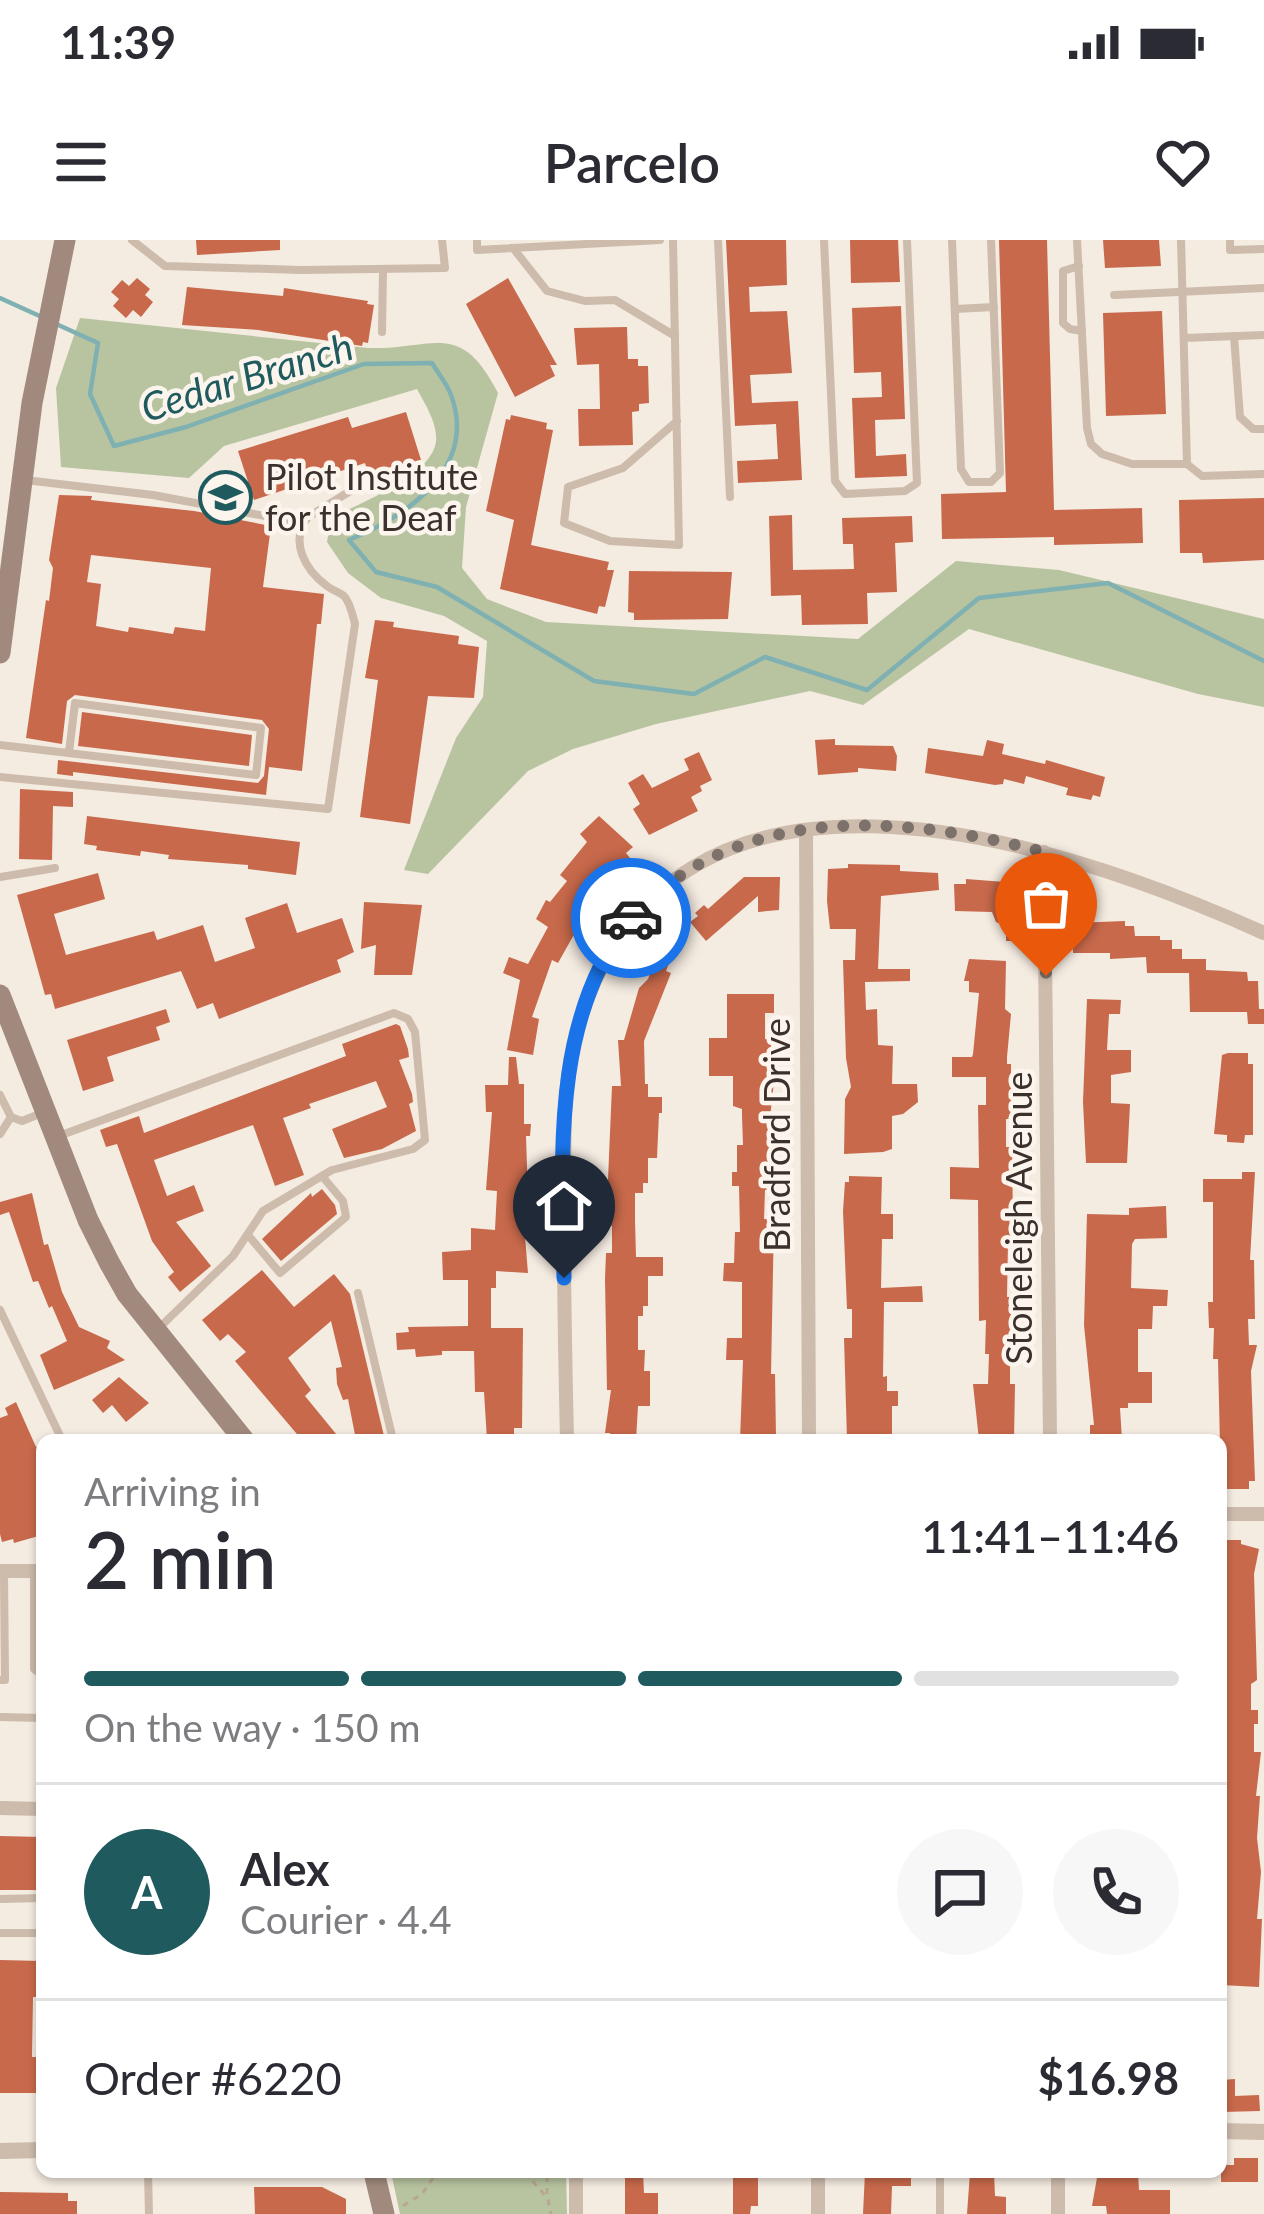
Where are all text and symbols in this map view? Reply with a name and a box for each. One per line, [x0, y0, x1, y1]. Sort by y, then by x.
text: 11:39 [60, 15, 176, 69]
icon: menu [48, 129, 114, 195]
icon: heart [1150, 129, 1216, 195]
text: Parcelo [544, 130, 720, 195]
water label: Cedar Branch [135, 322, 358, 430]
place label: Pilot Institute for the Deaf [265, 454, 478, 539]
school or university icon: Pilot Institute for the Deaf [198, 470, 254, 526]
pin [995, 853, 1097, 976]
courier [571, 858, 691, 978]
icon: bag [1013, 871, 1079, 937]
icon: car [598, 885, 664, 951]
street label: Bradford Drive [754, 1018, 798, 1252]
street label: Stoneleigh Avenue [996, 1071, 1040, 1365]
pin [513, 1155, 615, 1278]
icon: home [531, 1173, 597, 1239]
text: Arriving in [84, 1468, 261, 1514]
text: 11:41–11:46 [921, 1509, 1179, 1563]
text: 2 min [84, 1512, 277, 1606]
text: On the way · 150 m [84, 1704, 421, 1750]
button: chat [897, 1829, 1023, 1955]
button: phone [1053, 1829, 1179, 1955]
text: Alex [240, 1842, 330, 1896]
text: A [131, 1865, 163, 1919]
text: Courier · 4.4 [240, 1896, 452, 1942]
text: Order #6220 [84, 2051, 342, 2105]
text: $16.98 [1038, 2051, 1179, 2105]

